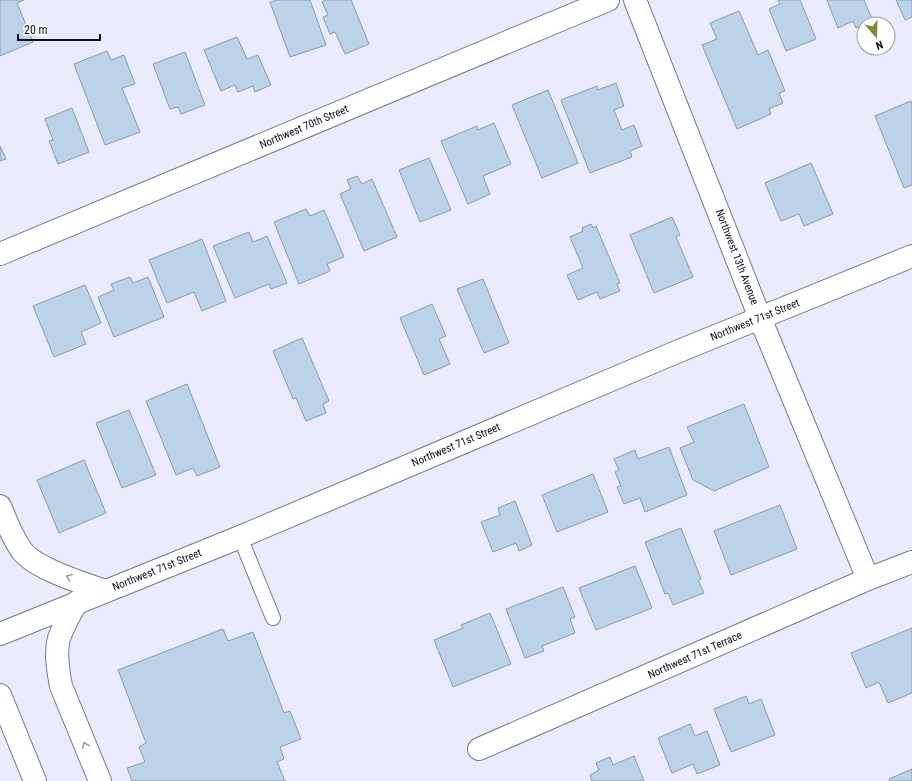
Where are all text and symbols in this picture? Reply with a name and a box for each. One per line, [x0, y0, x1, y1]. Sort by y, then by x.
scale bar [18, 16, 100, 42]
north arrow [856, 16, 896, 56]
text: 20 m [24, 23, 48, 37]
text: N [874, 38, 885, 52]
street label: Northwest 70th Street [258, 102, 350, 152]
street label: Northwest 13th Avenue [713, 207, 761, 307]
street label: Northwest 71st Street [708, 296, 802, 344]
street label: Northwest 71st Street [410, 420, 502, 470]
street label: Northwest 71st Street [110, 546, 204, 594]
one-way arrow [65, 574, 72, 582]
street label: Northwest 71st Terrace [646, 628, 744, 682]
one-way arrow [82, 741, 90, 748]

